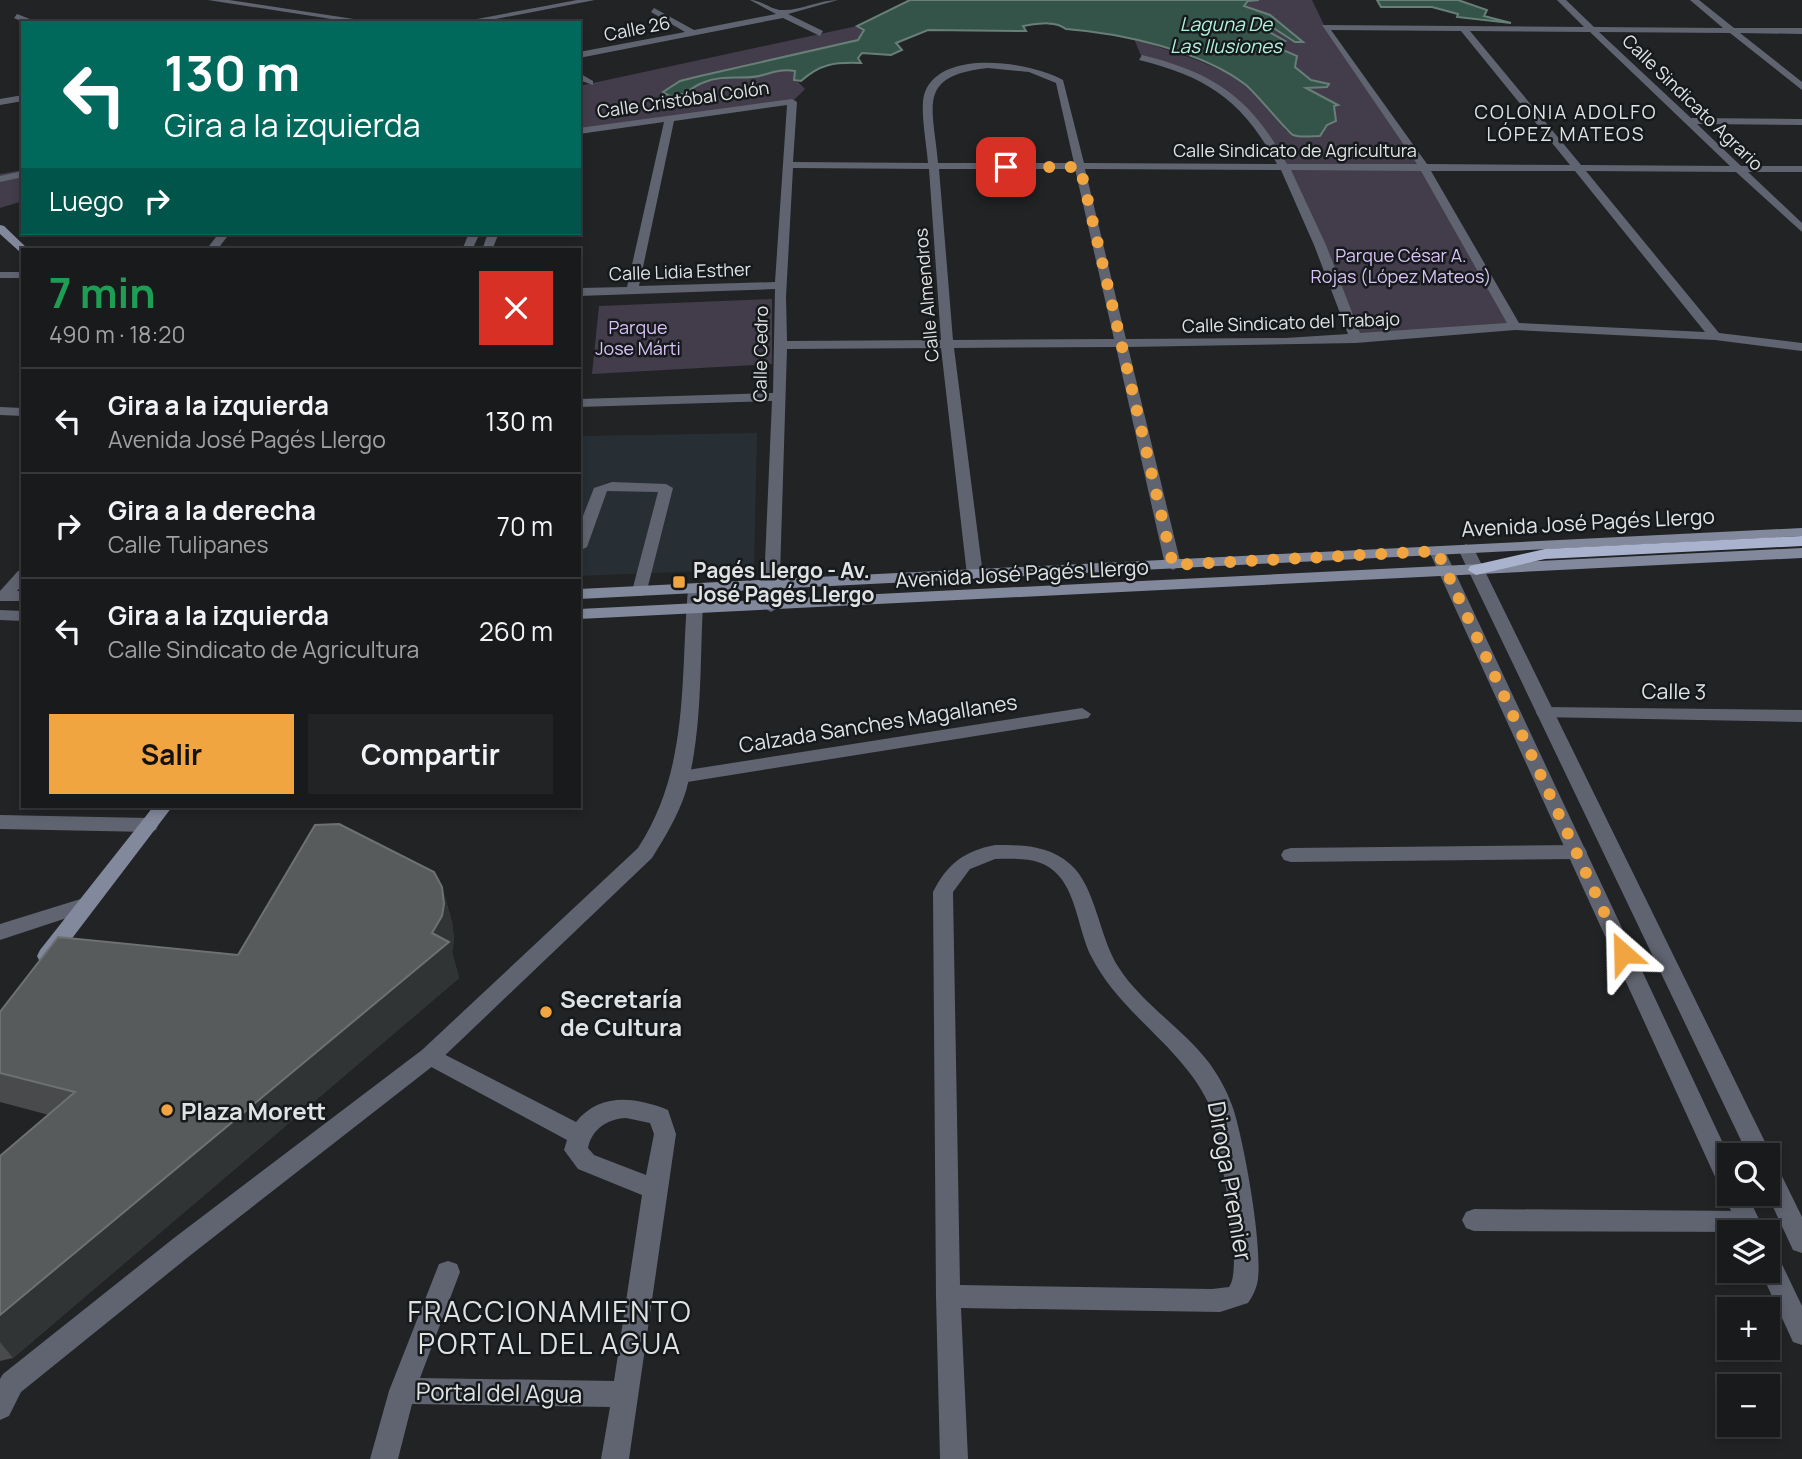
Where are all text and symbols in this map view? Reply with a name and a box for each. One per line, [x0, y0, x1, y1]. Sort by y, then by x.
street label: Calle 26 [602, 10, 672, 46]
water label: Laguna De Las Ilusiones [1170, 11, 1284, 59]
street label: Calle Sindicato Agrario [1618, 29, 1768, 175]
text: 130 m [164, 39, 300, 106]
icon: left [49, 49, 140, 140]
street label: Calle Cristóbal Colón [595, 75, 771, 123]
district label: COLONIA ADOLFO LÓPEZ MATEOS [1474, 99, 1658, 147]
text: Gira a la izquierda [164, 103, 420, 147]
pin [976, 137, 1036, 197]
street label: Calle Sindicato de Agricultura [1173, 138, 1417, 162]
icon: arrive [987, 148, 1025, 186]
icon: right [138, 182, 176, 220]
text: Luego [49, 183, 124, 219]
street label: Calle Almendros [908, 227, 944, 363]
park label: Parque César A. Rojas (López Mateos) [1310, 243, 1492, 288]
street label: Calle Lidia Esther [609, 257, 752, 285]
text: 7 min [49, 263, 156, 321]
button: close [479, 271, 553, 345]
street label: Calle Cedro [747, 306, 773, 402]
street label: Calle Sindicato del Trabajo [1182, 306, 1400, 338]
park label: Parque Jose Márti [595, 315, 681, 360]
text: 490 m · 18:20 [49, 318, 185, 350]
text: Gira a la izquierda [108, 387, 329, 423]
icon: left [49, 402, 87, 440]
text: 130 m [485, 403, 553, 439]
text: Avenida José Pagés Llergo [108, 423, 386, 455]
text: Gira a la derecha [108, 492, 316, 528]
street label: Avenida José Pagés Llergo [1461, 501, 1715, 543]
icon: right [49, 507, 87, 545]
text: 70 m [497, 508, 553, 544]
text: Calle Tulipanes [108, 528, 269, 560]
street label: Avenida José Pagés Llergo [895, 552, 1149, 594]
place label: Pagés Llergo - Av. José Pagés Llergo [693, 556, 874, 608]
marker: Pagés Llergo - Av. José Pagés Llergo [671, 574, 687, 590]
text: Gira a la izquierda [108, 597, 329, 633]
icon: left [49, 612, 87, 650]
text: 260 m [479, 613, 553, 649]
text: Calle Sindicato de Agricultura [108, 633, 419, 665]
street label: Calle 3 [1641, 676, 1707, 706]
street label: Calzada Sanches Magallanes [737, 687, 1019, 759]
button: Salir [49, 714, 294, 794]
button: Compartir [308, 714, 553, 794]
position arrow [1586, 916, 1660, 990]
place label: Secretaría de Cultura [560, 982, 682, 1043]
marker: Secretaría de Cultura [538, 1004, 554, 1020]
place label: Plaza Morett [181, 1094, 326, 1127]
street label: Diroga Premier [1201, 1098, 1261, 1264]
marker: Plaza Morett [159, 1102, 175, 1118]
map controls [1717, 1143, 1780, 1437]
button: search [1717, 1143, 1780, 1206]
button: layers [1717, 1220, 1780, 1283]
district label: FRACCIONAMIENTO PORTAL DEL AGUA [408, 1292, 692, 1362]
button: + [1717, 1297, 1780, 1360]
street label: Portal del Agua [416, 1374, 582, 1410]
button: − [1717, 1374, 1780, 1437]

